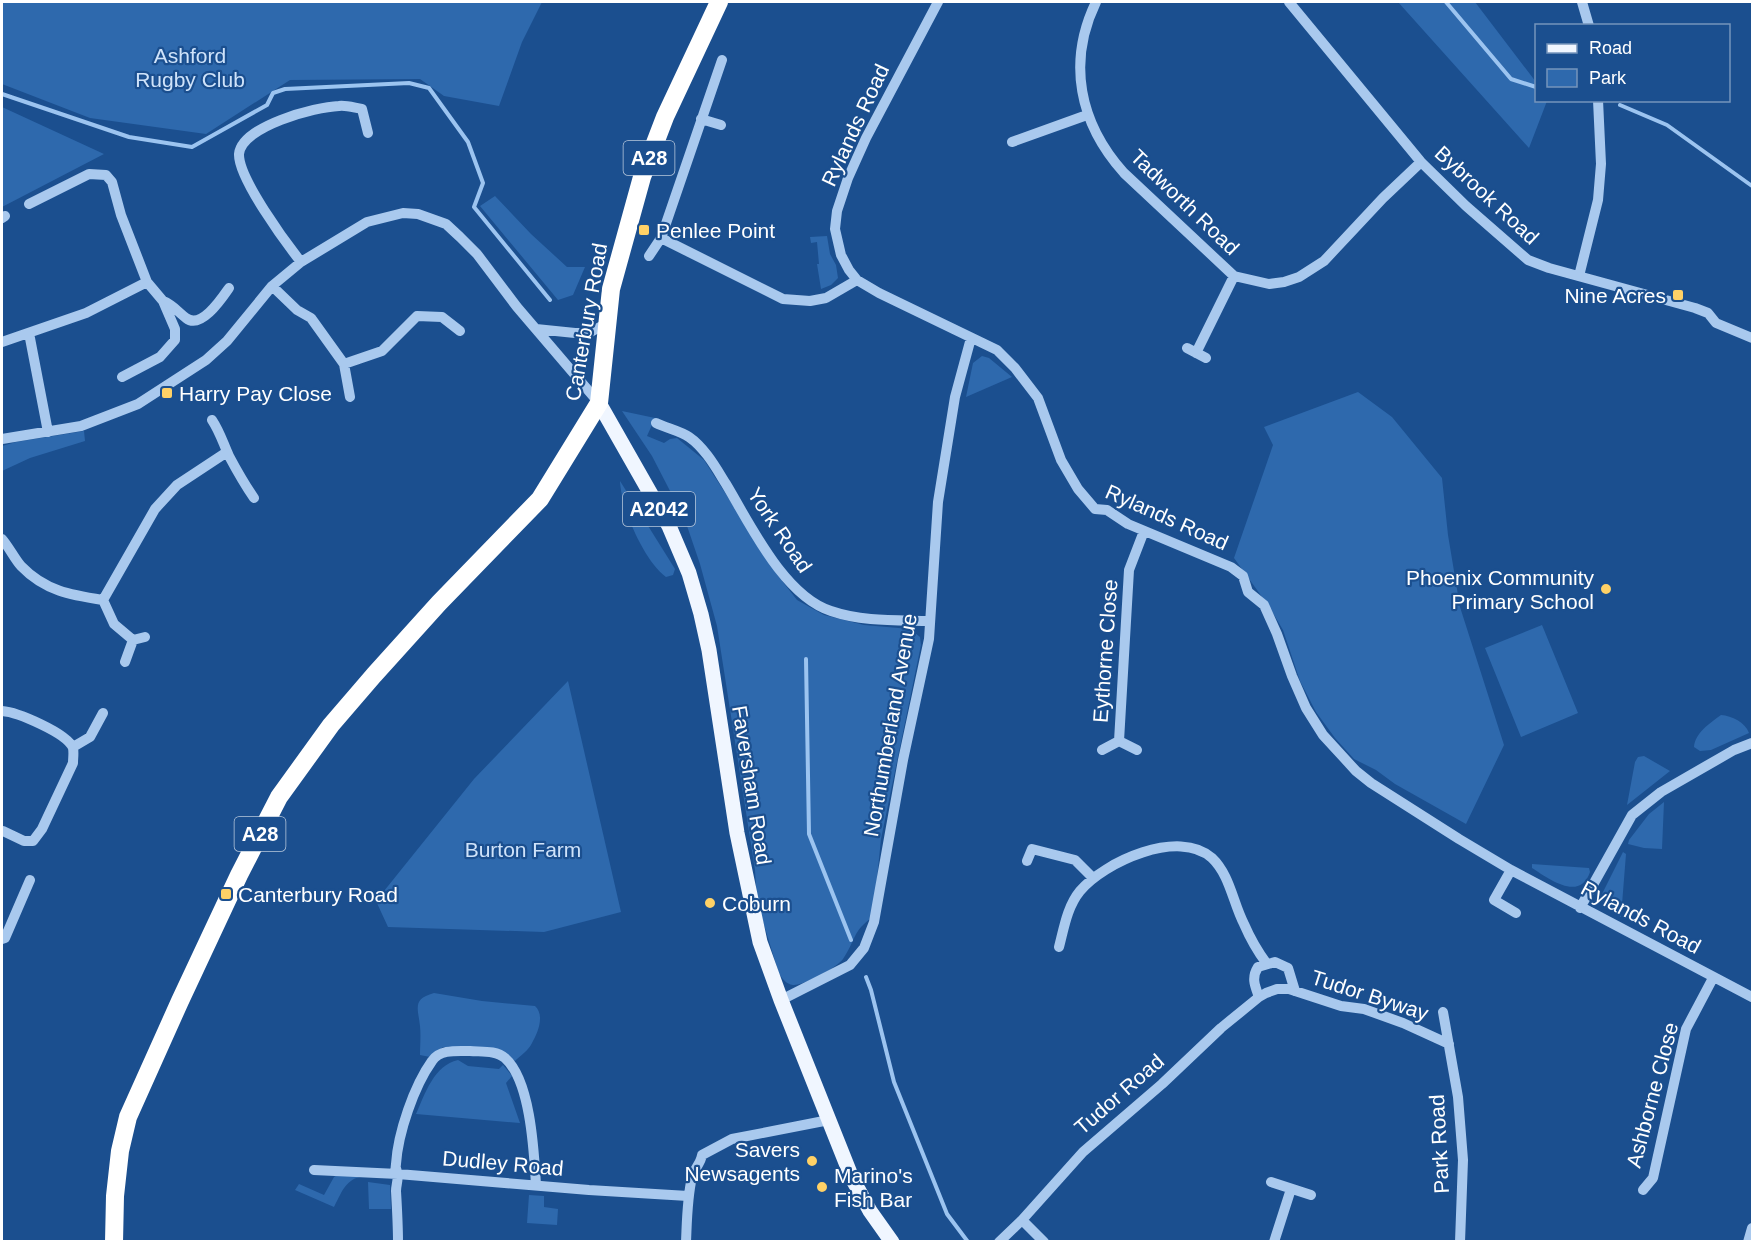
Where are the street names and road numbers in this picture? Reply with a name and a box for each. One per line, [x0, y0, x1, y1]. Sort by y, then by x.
street label: Rylands Road [817, 60, 893, 190]
road number: A28 [624, 141, 674, 175]
street label: Bybrook Road [1430, 141, 1544, 249]
street label: Tadworth Road [1126, 145, 1244, 259]
street label: Canterbury Road [561, 241, 611, 403]
street label: Rylands Road [1102, 480, 1232, 554]
street label: York Road [743, 483, 817, 577]
road number: A2042 [623, 492, 695, 526]
street label: Eythorne Close [1089, 579, 1121, 723]
street label: Northumberland Avenue [859, 612, 921, 838]
street label: Faversham Road [728, 704, 776, 866]
road number: A28 [234, 817, 286, 851]
street label: Rylands Road [1577, 876, 1705, 958]
street label: Tudor Byway [1309, 965, 1432, 1025]
street label: Ashborne Close [1622, 1020, 1682, 1170]
street label: Tudor Road [1070, 1049, 1168, 1139]
street label: Park Road [1425, 1094, 1453, 1194]
street label: Dudley Road [442, 1146, 564, 1180]

